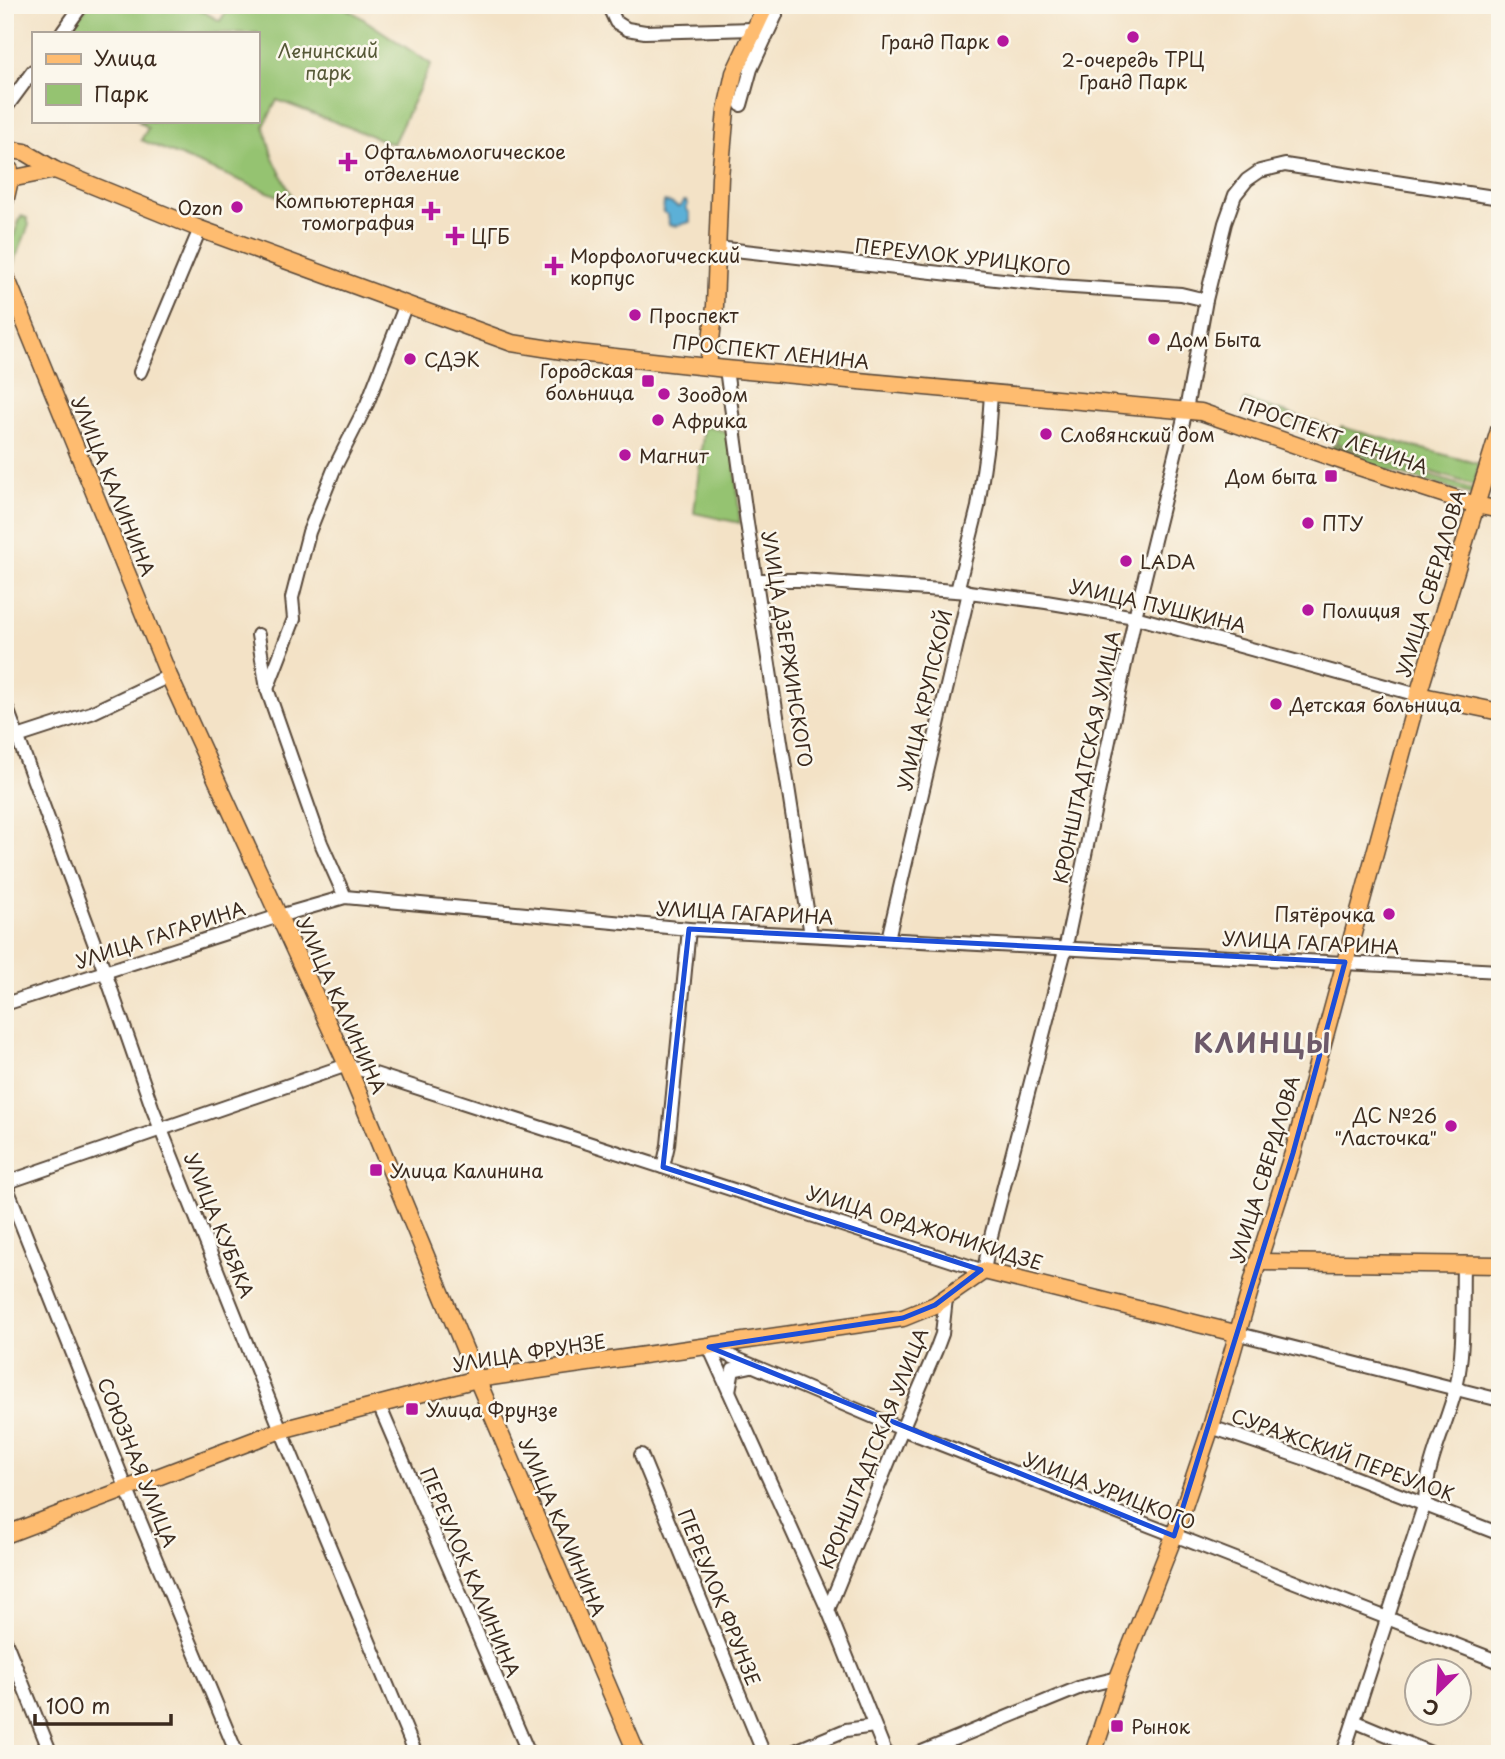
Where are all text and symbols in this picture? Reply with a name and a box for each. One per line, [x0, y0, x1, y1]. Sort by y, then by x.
place label: Гранд Парк [881, 27, 990, 55]
marker: 2-очередь ТРЦ Гранд Парк [1125, 29, 1141, 45]
legend [32, 32, 259, 122]
marker: Гранд Парк [995, 33, 1011, 49]
park label: Ленинский парк [278, 36, 378, 86]
text: Улица [94, 41, 157, 73]
place label: 2-очередь ТРЦ Гранд Парк [1062, 45, 1205, 95]
text: Парк [94, 77, 149, 109]
place label: Офтальмологическое отделение [364, 137, 566, 187]
marker: Офтальмологическое отделение [338, 152, 358, 172]
place label: Компьютерная томография [275, 186, 415, 236]
place label: Ozon [178, 193, 223, 221]
marker: Ozon [229, 199, 245, 215]
marker: Компьютерная томография [421, 201, 441, 221]
place label: ЦГБ [471, 222, 510, 250]
marker: ЦГБ [445, 226, 465, 246]
street label: ПЕРЕУЛОК УРИЦКОГО [854, 231, 1072, 281]
place label: Морфологический корпус [570, 241, 740, 291]
marker: Морфологический корпус [544, 256, 564, 276]
place label: Проспект [649, 301, 739, 329]
marker: Проспект [627, 307, 643, 323]
place label: Дом Быта [1167, 325, 1261, 353]
street label: ПРОСПЕКТ ЛЕНИНА [671, 327, 871, 375]
marker: Дом Быта [1146, 331, 1162, 347]
place label: СДЭК [424, 345, 480, 373]
marker: СДЭК [402, 351, 418, 367]
place label: Городская больница [540, 356, 634, 406]
marker: Городская больница [640, 373, 656, 389]
place label: Зоодом [677, 380, 748, 408]
marker: Зоодом [656, 386, 672, 402]
street label: ПРОСПЕКТ ЛЕНИНА [1236, 390, 1432, 480]
street label: УЛИЦА КАЛИНИНА [65, 392, 163, 580]
place label: Африка [672, 406, 747, 434]
marker: Африка [650, 412, 666, 428]
place label: Словянский дом [1060, 420, 1215, 448]
marker: Словянский дом [1038, 426, 1054, 442]
place label: Магнит [639, 441, 709, 469]
marker: Магнит [617, 447, 633, 463]
place label: Дом быта [1225, 462, 1317, 490]
marker: Дом быта [1323, 468, 1339, 484]
street label: УЛИЦА СВЕРДЛОВА [1388, 486, 1472, 680]
place label: ПТУ [1322, 509, 1364, 537]
marker: ПТУ [1300, 515, 1316, 531]
street label: УЛИЦА ДЗЕРЖИНСКОГО [755, 529, 821, 769]
place label: LADA [1140, 547, 1195, 575]
marker: LADA [1118, 553, 1134, 569]
street label: УЛИЦА ПУШКИНА [1067, 571, 1249, 639]
place label: Полиция [1322, 596, 1401, 624]
marker: Полиция [1300, 602, 1316, 618]
street label: УЛИЦА КРУПСКОЙ [890, 607, 958, 793]
street label: КРОНШТАДТСКАЯ УЛИЦА [1046, 628, 1126, 886]
place label: Детская больница [1289, 690, 1461, 718]
marker: Детская больница [1268, 696, 1284, 712]
street label: УЛИЦА ГАГАРИНА [71, 893, 249, 975]
street label: УЛИЦА ГАГАРИНА [656, 893, 834, 931]
place label: Пятёрочка [1274, 900, 1375, 928]
marker: Пятёрочка [1381, 906, 1397, 922]
street label: УЛИЦА КАЛИНИНА [290, 912, 394, 1098]
street label: УЛИЦА ГАГАРИНА [1222, 923, 1400, 961]
district label: КЛИНЦЫ [1193, 1023, 1333, 1062]
street label: УЛИЦА СВЕРДЛОВА [1222, 1072, 1306, 1266]
place label: ДС №26 "Ласточка" [1334, 1101, 1437, 1151]
marker: ДС №26 "Ласточка" [1443, 1118, 1459, 1134]
street label: УЛИЦА КУБЯКА [178, 1148, 262, 1302]
place label: Улица Калинина [390, 1156, 543, 1184]
marker: Улица Калинина [368, 1162, 384, 1178]
street label: УЛИЦА ОРДЖОНИКИДЗЕ [803, 1178, 1047, 1276]
street label: КРОНШТАДТСКАЯ УЛИЦА [812, 1323, 934, 1573]
street label: УЛИЦА ФРУНЗЕ [450, 1326, 608, 1378]
street label: СОЮЗНАЯ УЛИЦА [91, 1373, 185, 1551]
place label: Улица Фрунзе [426, 1395, 558, 1423]
marker: Улица Фрунзе [404, 1401, 420, 1417]
street label: СУРАЖСКИЙ ПЕРЕУЛОК [1228, 1401, 1458, 1507]
street label: УЛИЦА КАЛИНИНА [513, 1434, 613, 1620]
street label: УЛИЦА УРИЦКОГО [1020, 1444, 1200, 1536]
street label: ПЕРЕУЛОК КАЛИНИНА [414, 1463, 528, 1681]
street label: ПЕРЕУЛОК ФРУНЗЕ [672, 1504, 768, 1690]
north arrow [1404, 1658, 1474, 1728]
scale bar [35, 1682, 172, 1726]
text: 100 m [46, 1689, 110, 1721]
text: С [1418, 1693, 1443, 1724]
place label: Рынок [1131, 1712, 1191, 1740]
marker: Рынок [1109, 1718, 1125, 1734]

